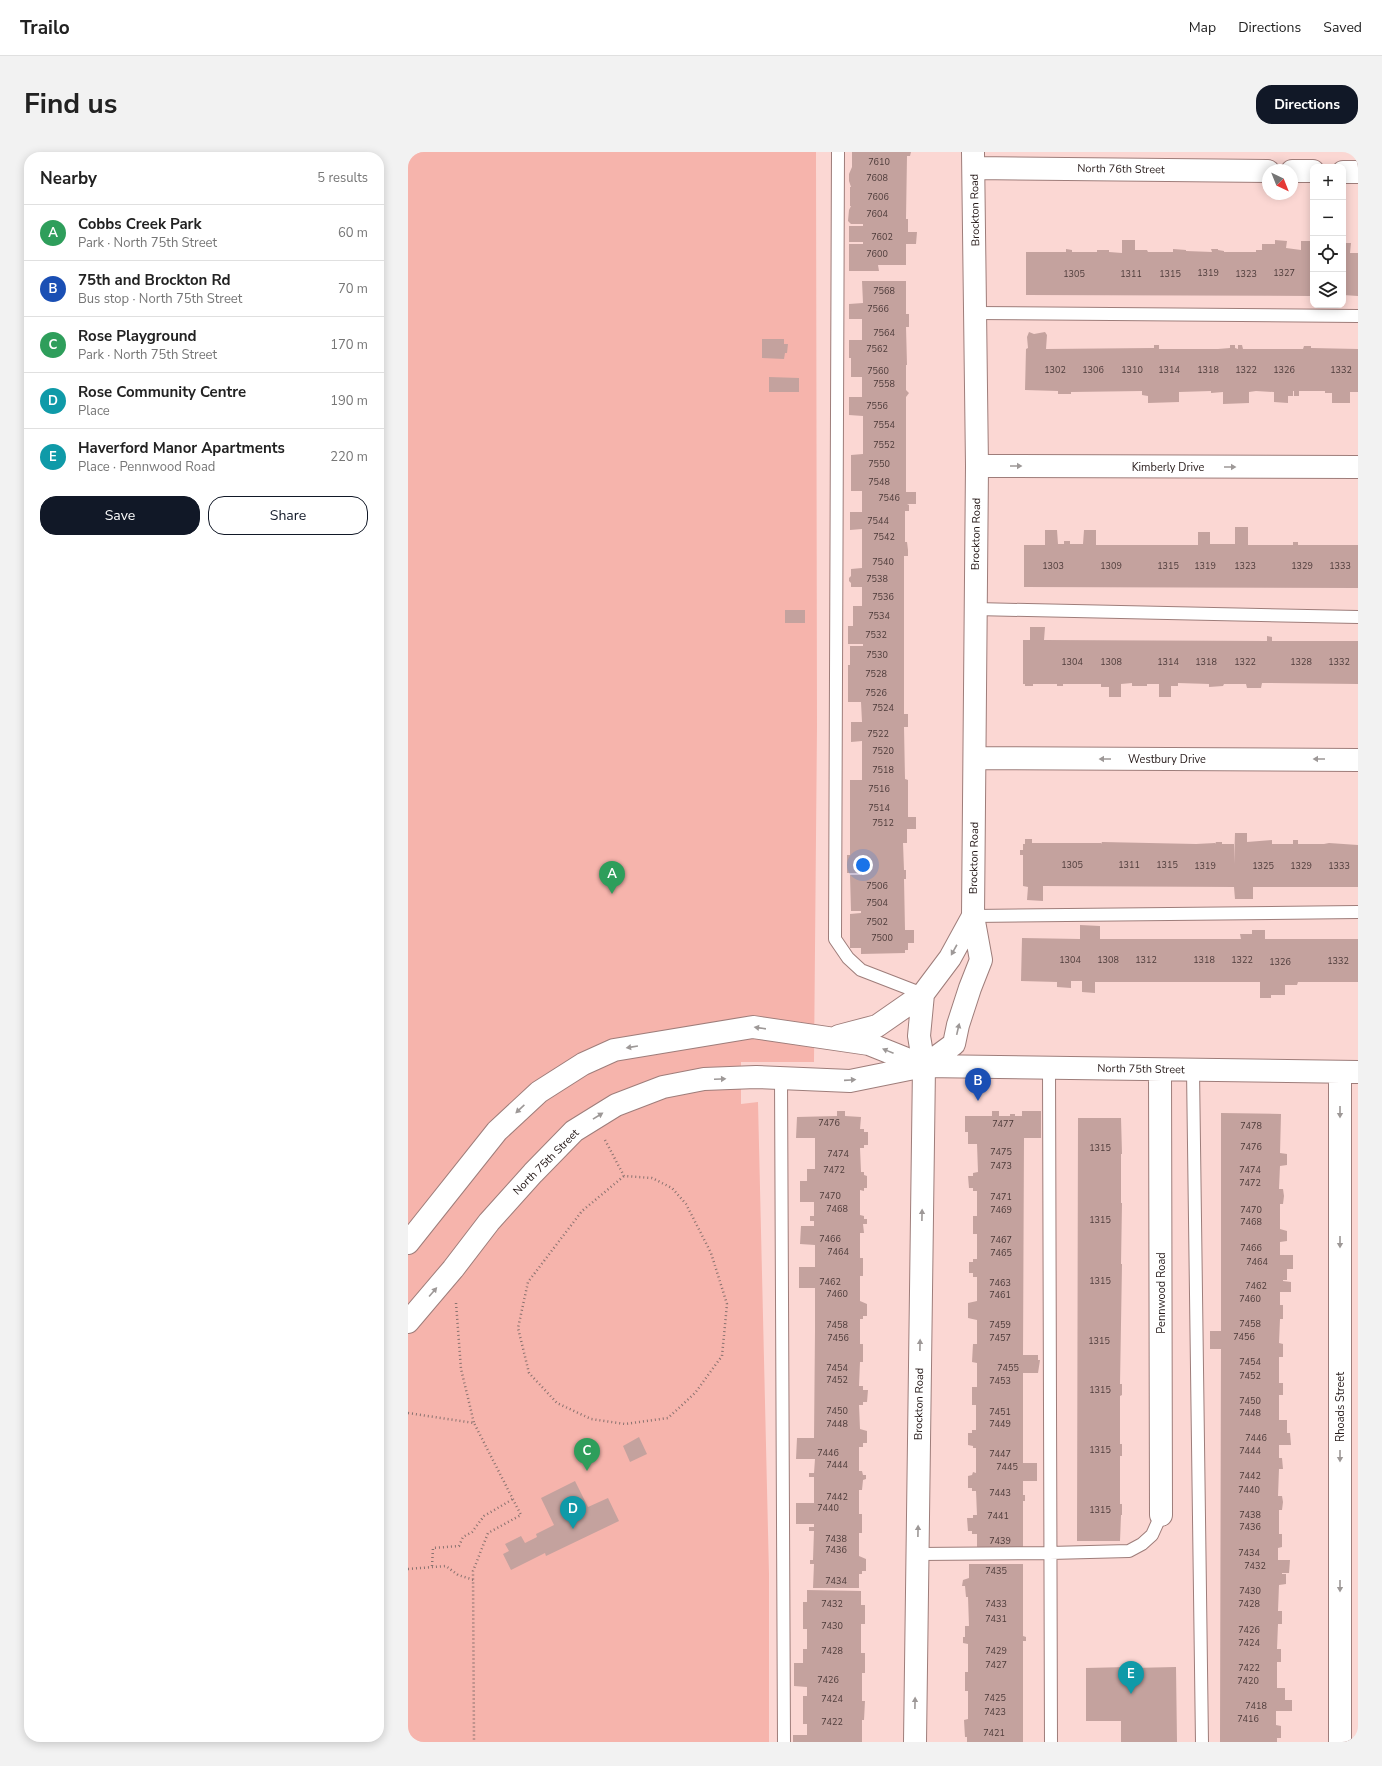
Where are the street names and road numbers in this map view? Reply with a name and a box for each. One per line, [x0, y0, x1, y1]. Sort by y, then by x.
street label: North 76th Street [1077, 161, 1165, 177]
street label: Brockton Road [967, 174, 983, 246]
street label: Kimberly Drive [1132, 460, 1205, 475]
street label: Brockton Road [968, 498, 984, 570]
street label: Westbury Drive [1128, 752, 1206, 767]
street label: Brockton Road [966, 822, 982, 894]
street label: North 75th Street [1097, 1061, 1185, 1077]
street label: North 75th Street [510, 1126, 582, 1198]
street label: Pennwood Road [1154, 1252, 1169, 1334]
street label: Brockton Road [911, 1368, 927, 1440]
street label: Rhoads Street [1333, 1372, 1348, 1442]

